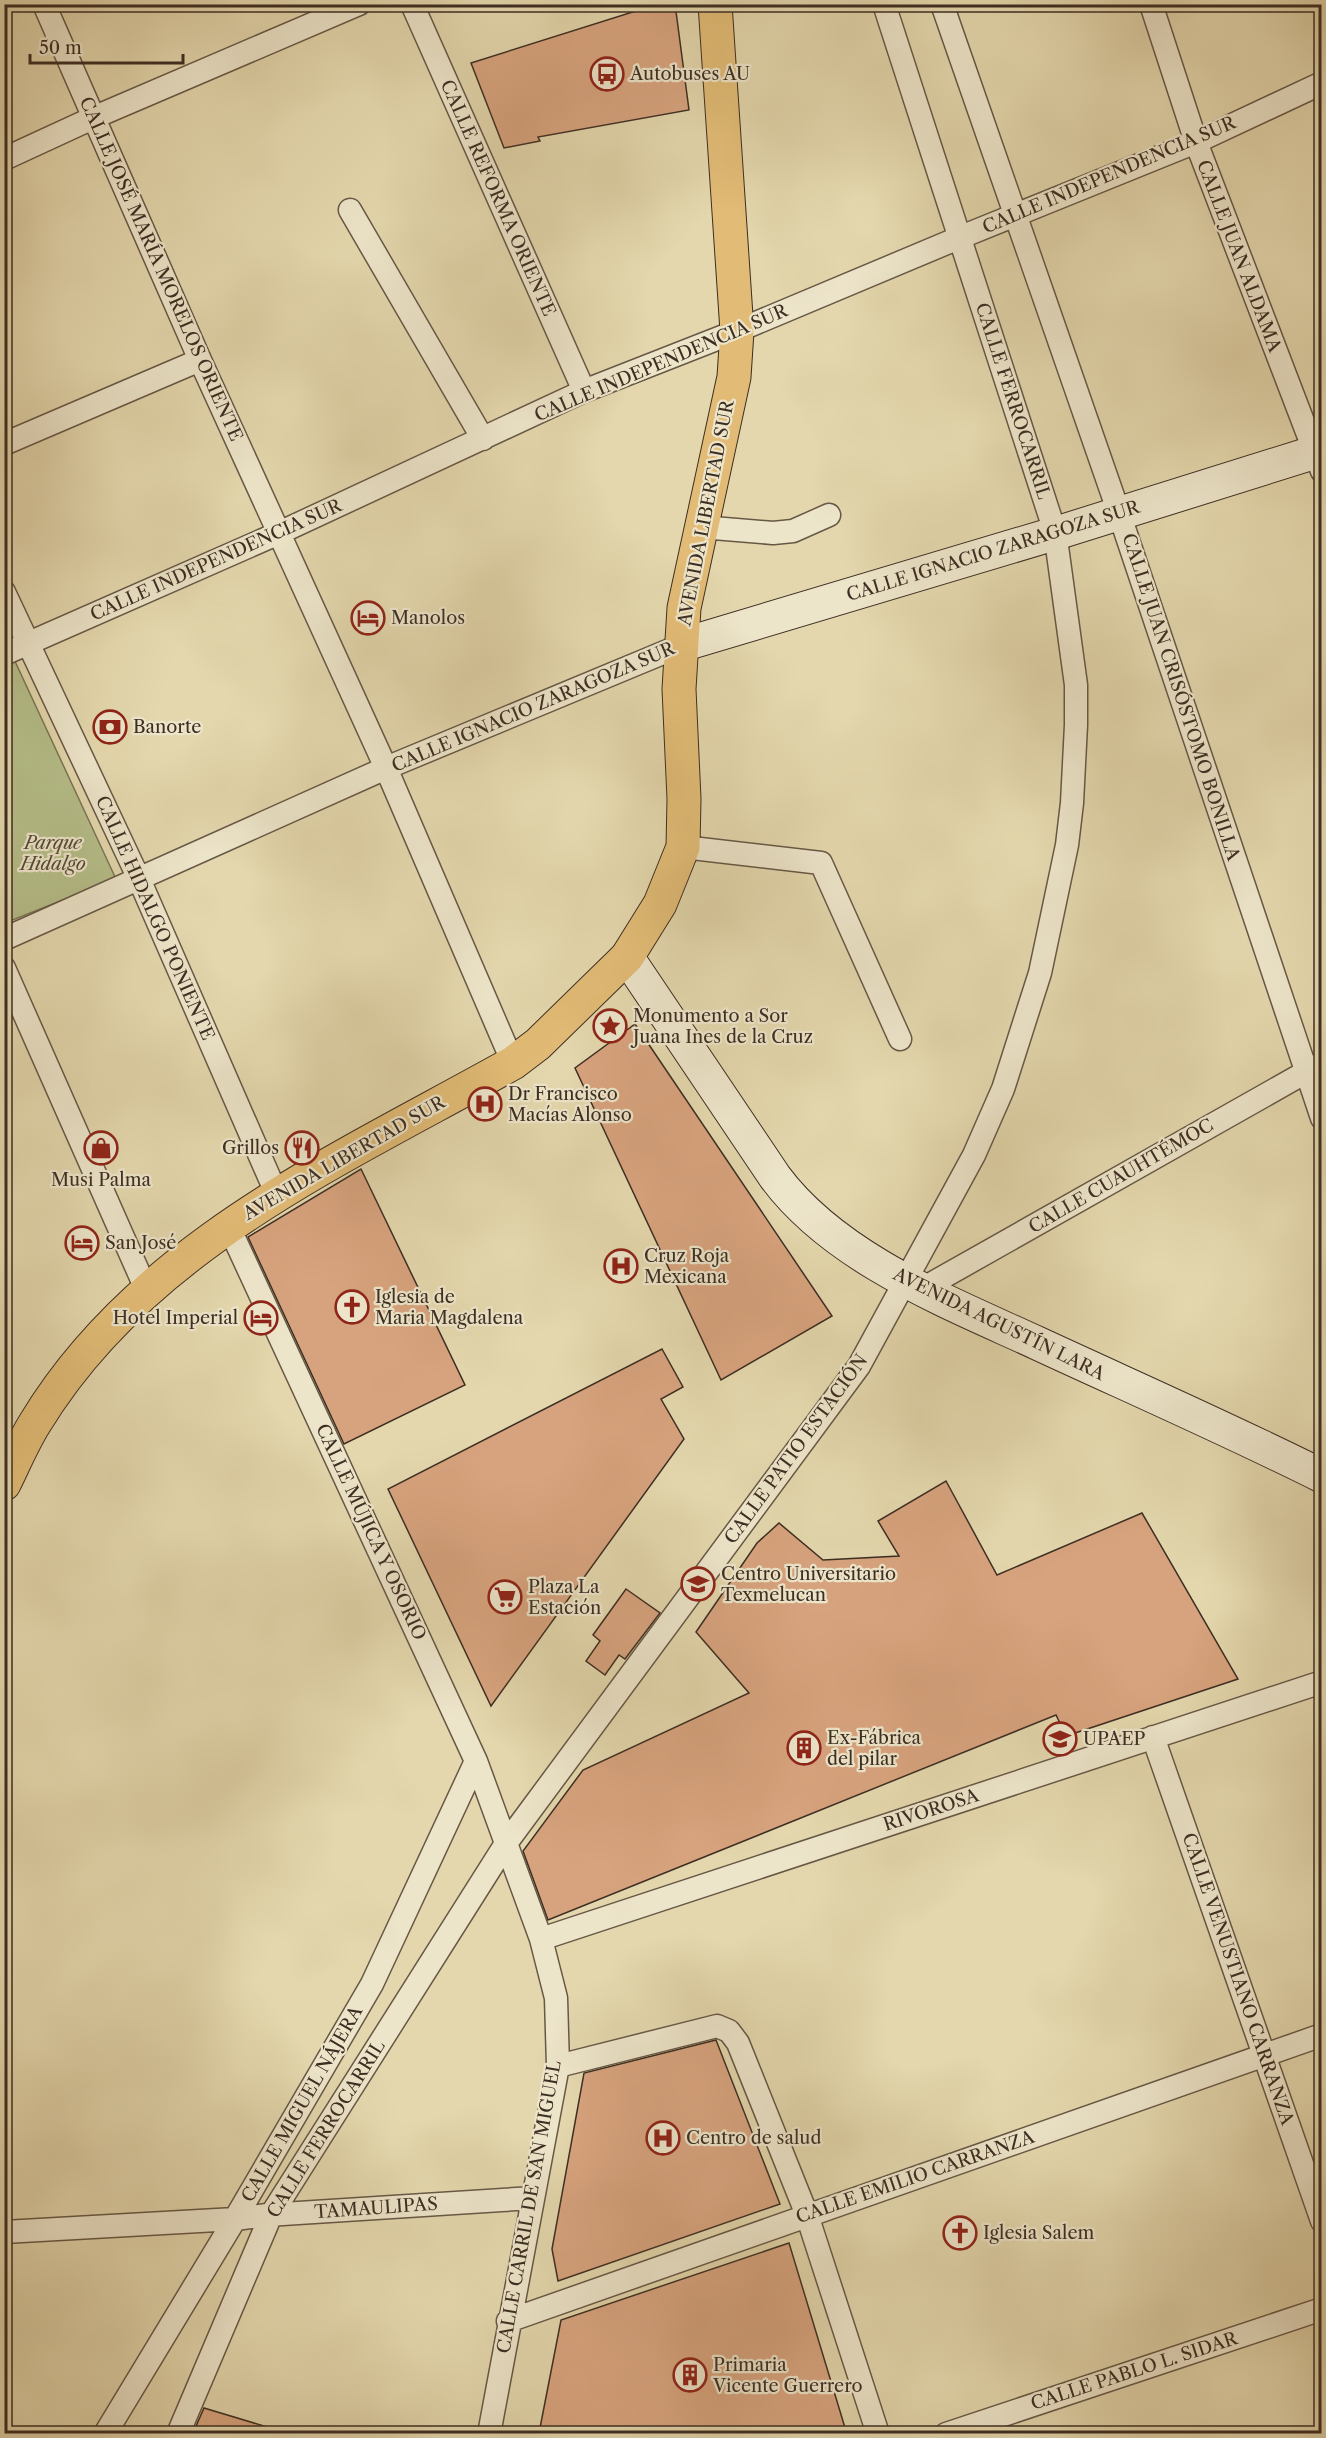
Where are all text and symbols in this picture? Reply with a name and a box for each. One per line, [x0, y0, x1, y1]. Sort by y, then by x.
scale bar [30, 27, 183, 65]
text: 50 m [39, 37, 82, 59]
bus stop icon: Autobuses AU [589, 56, 625, 92]
place label: Autobuses AU [629, 63, 750, 85]
street label: CALLE REFORMA ORIENTE [436, 76, 560, 320]
street label: CALLE JOSÉ MARÍA MORELOS ORIENTE [75, 93, 248, 445]
street label: CALLE INDEPENDENCIA SUR [979, 111, 1240, 238]
street label: CALLE JUAN ALDAMA [1192, 157, 1286, 356]
street label: CALLE INDEPENDENCIA SUR [531, 299, 792, 426]
street label: CALLE FERROCARRIL [971, 300, 1055, 502]
street label: AVENIDA LIBERTAD SUR [673, 397, 739, 629]
street label: CALLE INDEPENDENCIA SUR [87, 494, 346, 626]
street label: CALLE IGNACIO ZARAGOZA SUR [844, 496, 1143, 606]
street label: CALLE JUAN CRISÓSTOMO BONILLA [1118, 530, 1246, 864]
hotel icon: Manolos [350, 600, 386, 636]
place label: Manolos [391, 607, 465, 629]
street label: CALLE IGNACIO ZARAGOZA SUR [388, 637, 679, 777]
bank icon: Banorte [92, 709, 128, 745]
place label: Banorte [133, 716, 201, 738]
street label: CALLE HIDALGO PONIENTE [91, 792, 219, 1044]
park label: Parque Hidalgo [18, 832, 86, 875]
place label: Monumento a Sor Juana Ines de la Cruz [630, 1005, 813, 1048]
place icon: Monumento a Sor Juana Ines de la Cruz [592, 1008, 628, 1044]
place label: Dr Francisco Macías Alonso [508, 1083, 632, 1126]
hospital icon: Dr Francisco Macías Alonso [467, 1086, 503, 1122]
street label: AVENIDA LIBERTAD SUR [238, 1091, 450, 1225]
street label: CALLE CUAUHTÉMOC [1024, 1113, 1217, 1238]
shop icon: Musi Palma [83, 1130, 119, 1166]
restaurant icon: Grillos [284, 1130, 320, 1166]
place label: Grillos [222, 1137, 279, 1159]
place label: Musi Palma [51, 1169, 151, 1191]
hotel icon: San José [64, 1225, 100, 1261]
place label: San José [105, 1232, 176, 1254]
place label: Cruz Roja Mexicana [644, 1245, 730, 1288]
hospital icon: Cruz Roja Mexicana [603, 1248, 639, 1284]
street label: AVENIDA AGUSTÍN LARA [889, 1262, 1110, 1385]
place label: Iglesia de Maria Magdalena [375, 1286, 524, 1329]
church icon: Iglesia de Maria Magdalena [334, 1289, 370, 1325]
hotel icon: Hotel Imperial [243, 1300, 279, 1336]
place label: Hotel Imperial [113, 1307, 238, 1329]
street label: CALLE PATIO ESTACIÓN [719, 1349, 872, 1548]
street label: CALLE MÚJICA Y OSORIO [311, 1420, 432, 1644]
place label: Centro Universitario Texmelucan [721, 1563, 896, 1606]
school or university icon: Centro Universitario Texmelucan [680, 1566, 716, 1602]
place label: Plaza La Estación [528, 1576, 601, 1619]
supermarket icon: Plaza La Estación [487, 1579, 523, 1615]
school or university icon: UPAEP [1042, 1721, 1078, 1757]
place label: Ex-Fábrica del pilar [827, 1727, 921, 1770]
place label: UPAEP [1083, 1728, 1146, 1750]
building icon: Ex-Fábrica del pilar [786, 1730, 822, 1766]
street label: RIVOROSA [881, 1784, 982, 1836]
street label: CALLE VENUSTIANO CARRANZA [1178, 1830, 1299, 2129]
street label: CALLE MIGUEL NÁJERA [236, 2001, 368, 2206]
street label: CALLE FERROCARRIL [262, 2036, 390, 2222]
street label: CALLE CARRIL DE SAN MIGUEL [492, 2059, 566, 2355]
hospital icon: Centro de salud [645, 2120, 681, 2156]
street label: CALLE EMILIO CARRANZA [793, 2126, 1038, 2228]
place label: Centro de salud [686, 2127, 821, 2149]
street label: TAMAULIPAS [314, 2193, 438, 2223]
church icon: Iglesia Salem [942, 2215, 978, 2251]
place label: Iglesia Salem [983, 2222, 1094, 2244]
street label: CALLE PABLO L. SIDAR [1028, 2327, 1241, 2415]
place label: Primaria Vicente Guerrero [712, 2354, 863, 2397]
building icon: Primaria Vicente Guerrero [672, 2357, 708, 2393]

